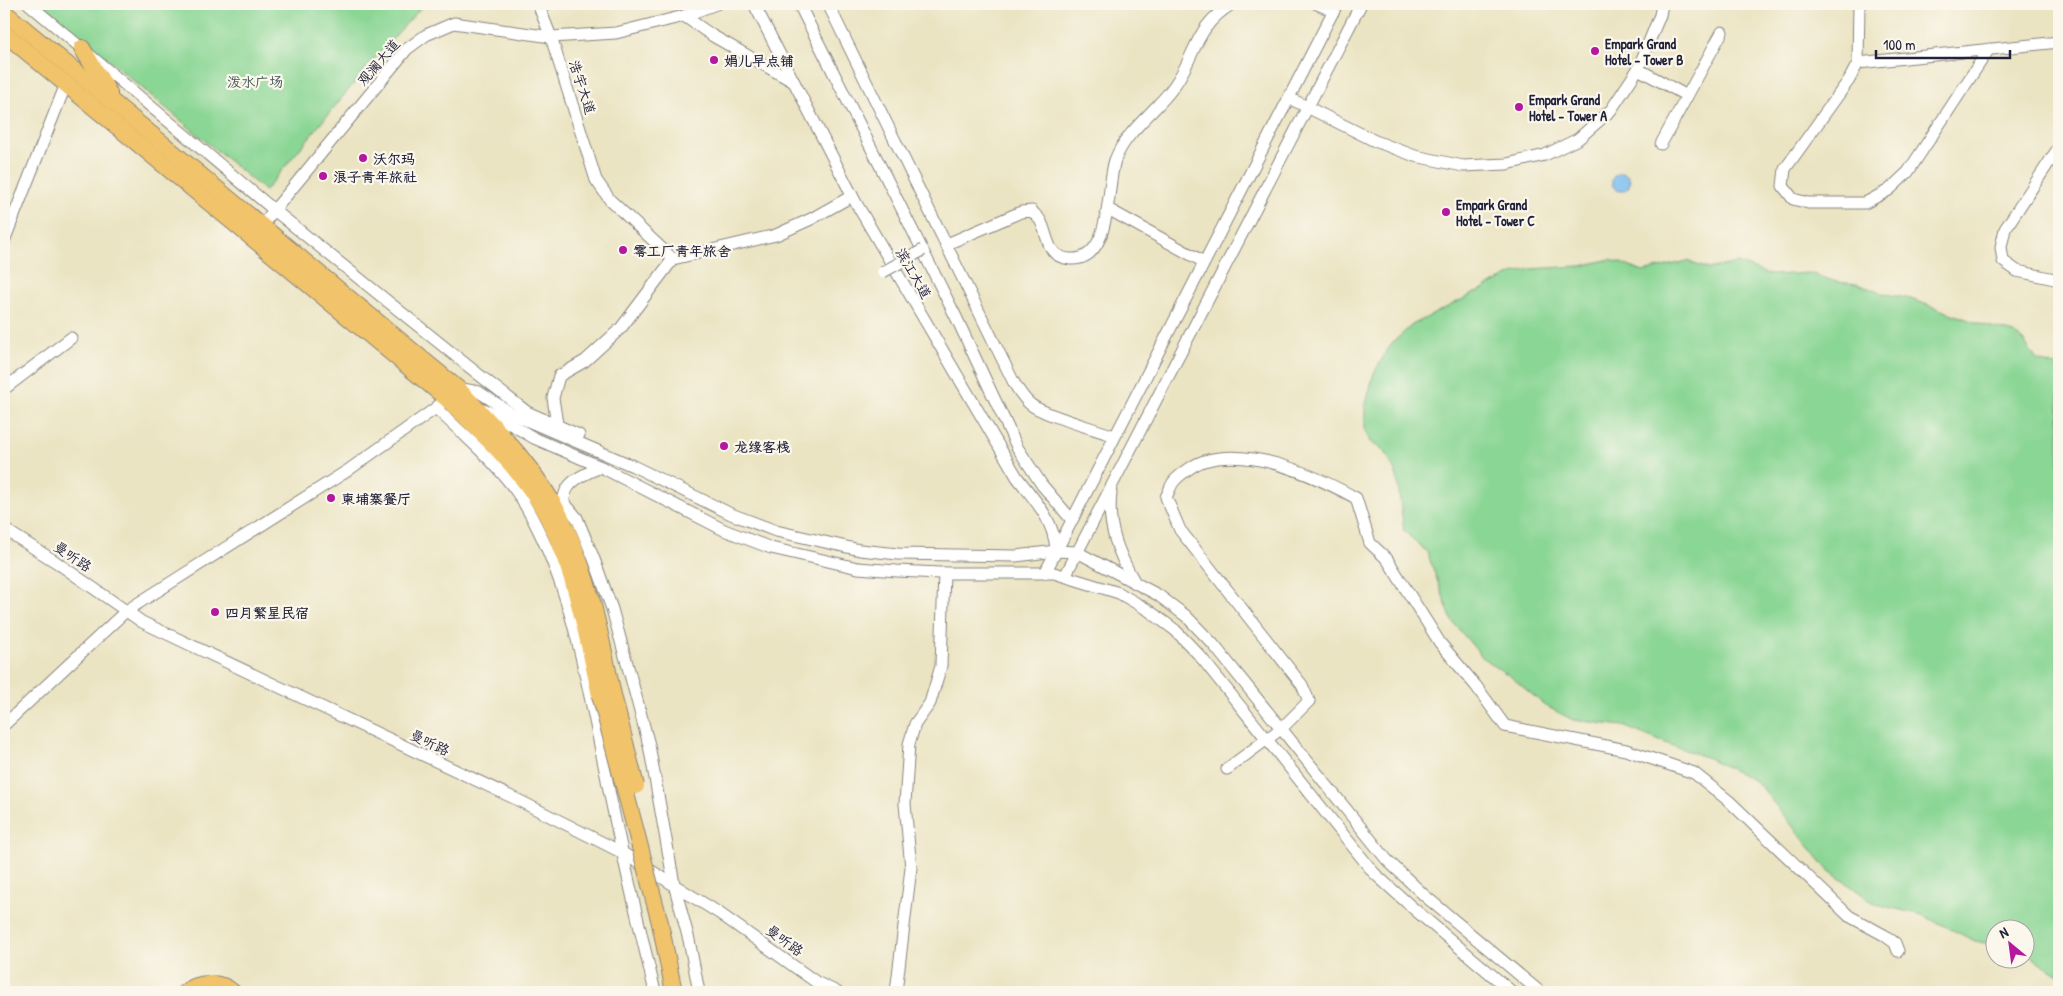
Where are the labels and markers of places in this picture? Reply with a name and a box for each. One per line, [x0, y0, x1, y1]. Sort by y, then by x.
place label: Empark Grand Hotel - Tower B [1605, 34, 1683, 69]
marker: Empark Grand Hotel - Tower B [1589, 45, 1601, 57]
place label: 娟儿早点铺 [724, 51, 794, 70]
marker: 娟儿早点铺 [708, 54, 720, 66]
place label: Empark Grand Hotel - Tower A [1529, 90, 1607, 125]
marker: Empark Grand Hotel - Tower A [1513, 101, 1525, 113]
place label: 沃尔玛 [373, 149, 415, 168]
marker: 沃尔玛 [357, 152, 369, 164]
place label: 浪子青年旅社 [333, 167, 417, 186]
marker: 浪子青年旅社 [317, 170, 329, 182]
place label: Empark Grand Hotel - Tower C [1456, 195, 1535, 230]
marker: Empark Grand Hotel - Tower C [1440, 206, 1452, 218]
place label: 零工厂青年旅舍 [633, 241, 731, 260]
marker: 零工厂青年旅舍 [617, 244, 629, 256]
place label: 龙缘客栈 [734, 437, 790, 456]
marker: 龙缘客栈 [718, 440, 730, 452]
place label: 柬埔寨餐厅 [341, 489, 411, 508]
marker: 柬埔寨餐厅 [325, 492, 337, 504]
place label: 四月繁星民宿 [225, 603, 309, 622]
marker: 四月繁星民宿 [209, 606, 221, 618]

